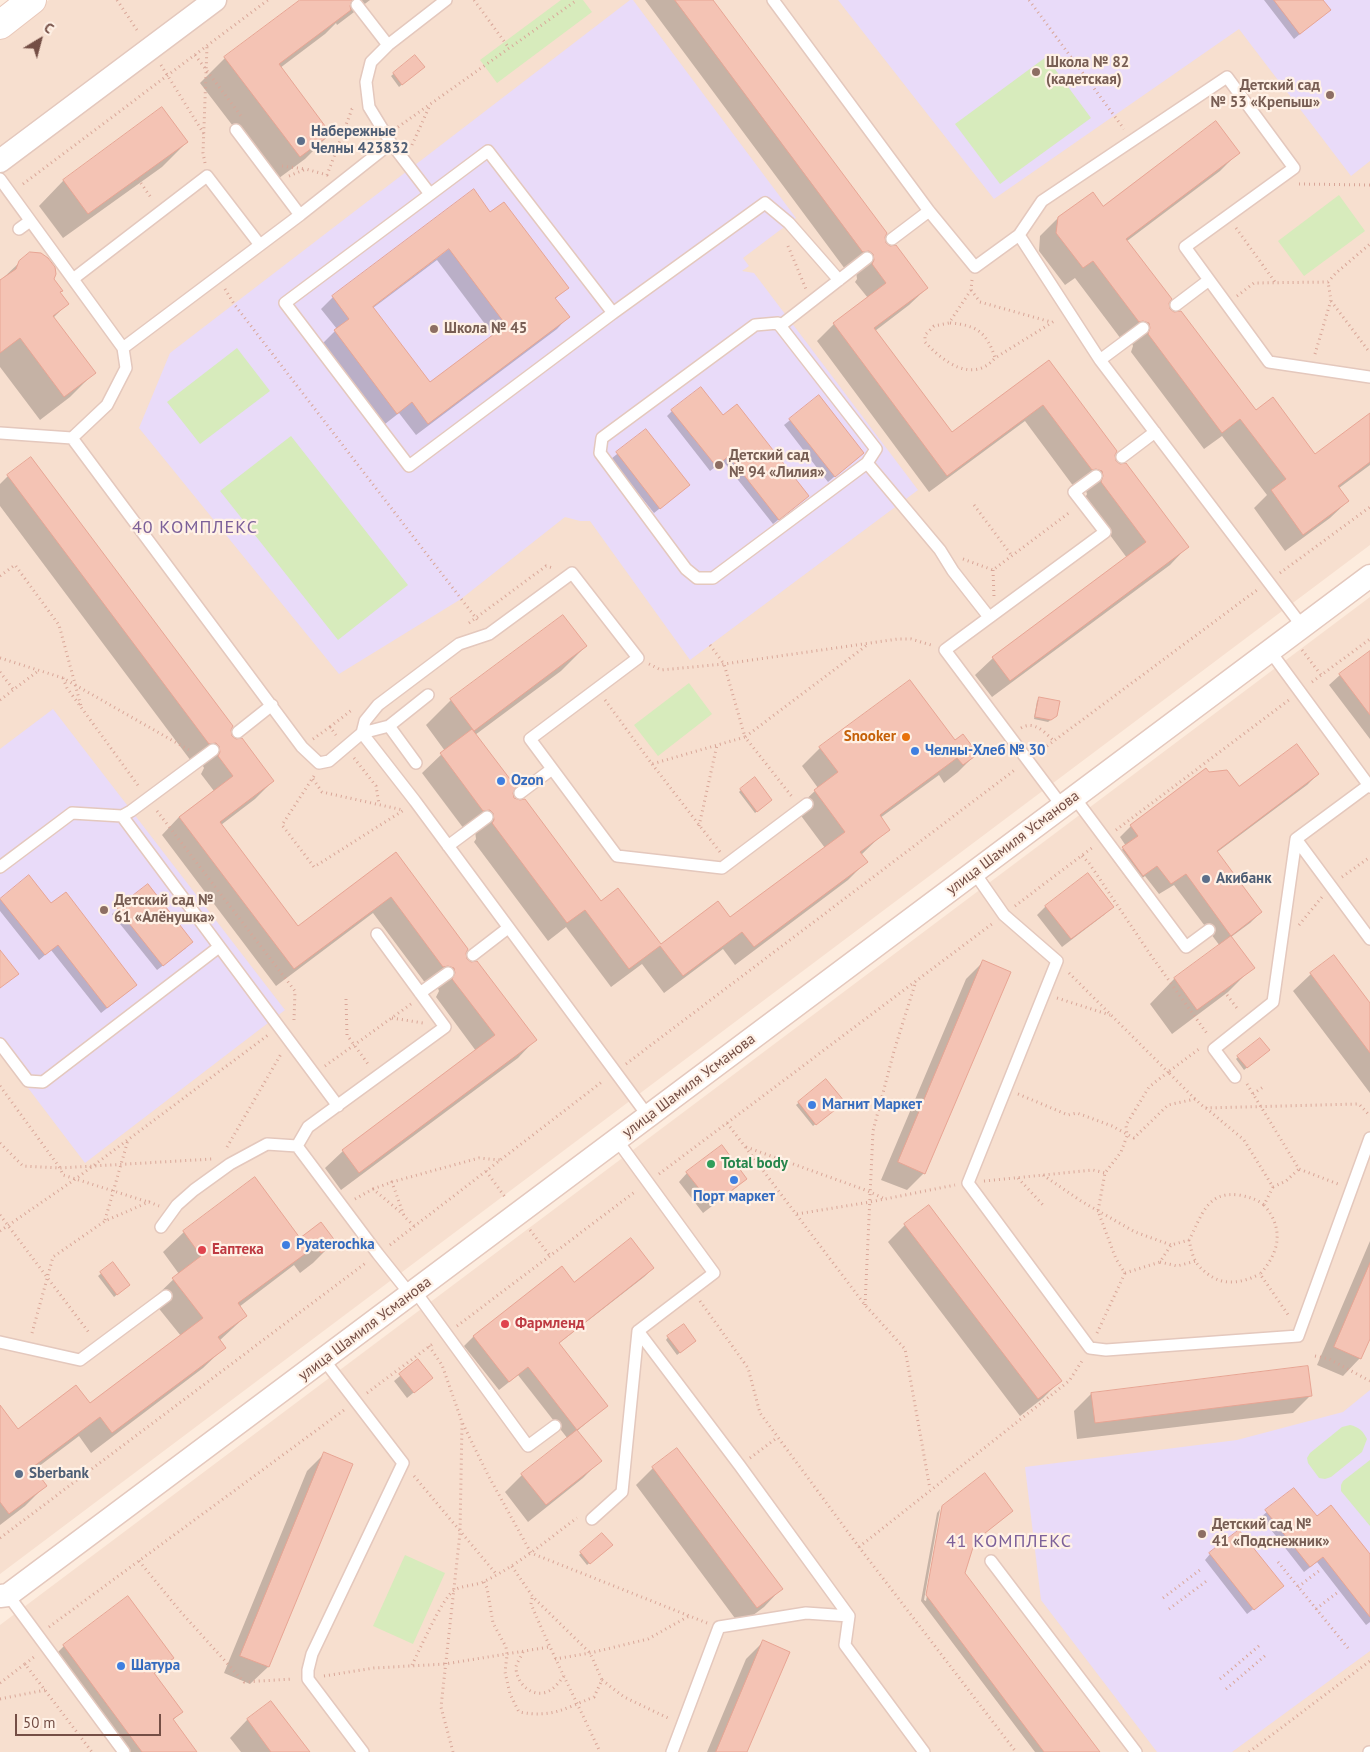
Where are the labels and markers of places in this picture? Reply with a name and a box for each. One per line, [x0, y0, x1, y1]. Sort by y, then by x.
place label: Школа № 82 (кадетская) [1046, 54, 1129, 89]
marker: Школа № 82 (кадетская) [1030, 66, 1042, 78]
place label: Детский сад № 53 «Крепыш» [1211, 77, 1320, 112]
marker: Детский сад № 53 «Крепыш» [1324, 89, 1336, 101]
place label: Набережные Челны 423832 [311, 123, 409, 158]
marker: Набережные Челны 423832 [295, 135, 307, 147]
place label: Школа № 45 [444, 320, 527, 338]
marker: Школа № 45 [428, 323, 440, 335]
place label: Детский сад № 94 «Лилия» [729, 447, 825, 482]
marker: Детский сад № 94 «Лилия» [713, 459, 725, 471]
place label: Snooker [844, 728, 896, 746]
marker: Snooker [900, 731, 912, 743]
place label: Челны-Хлеб № 30 [925, 742, 1045, 760]
marker: Челны-Хлеб № 30 [909, 745, 921, 757]
place label: Ozon [511, 772, 544, 790]
marker: Ozon [495, 775, 507, 787]
place label: Акибанк [1216, 870, 1271, 888]
marker: Акибанк [1200, 873, 1212, 885]
place label: Детский сад № 61 «Алёнушка» [114, 892, 215, 927]
marker: Детский сад № 61 «Алёнушка» [98, 904, 110, 916]
place label: Магнит Маркет [822, 1096, 922, 1114]
marker: Магнит Маркет [806, 1099, 818, 1111]
place label: Total body [721, 1155, 788, 1173]
marker: Total body [705, 1158, 717, 1170]
marker: Порт маркет [728, 1174, 740, 1186]
place label: Порт маркет [693, 1188, 775, 1206]
place label: Pyaterochka [296, 1236, 375, 1254]
marker: Pyaterochka [280, 1239, 292, 1251]
place label: Еаптека [212, 1241, 264, 1259]
marker: Еаптека [196, 1244, 208, 1256]
place label: Фармленд [515, 1315, 584, 1333]
marker: Фармленд [499, 1318, 511, 1330]
place label: Sberbank [29, 1465, 89, 1483]
marker: Sberbank [13, 1468, 25, 1480]
place label: Детский сад № 41 «Подснежник» [1212, 1516, 1330, 1551]
marker: Детский сад № 41 «Подснежник» [1196, 1528, 1208, 1540]
place label: Шатура [131, 1657, 180, 1675]
marker: Шатура [115, 1660, 127, 1672]

